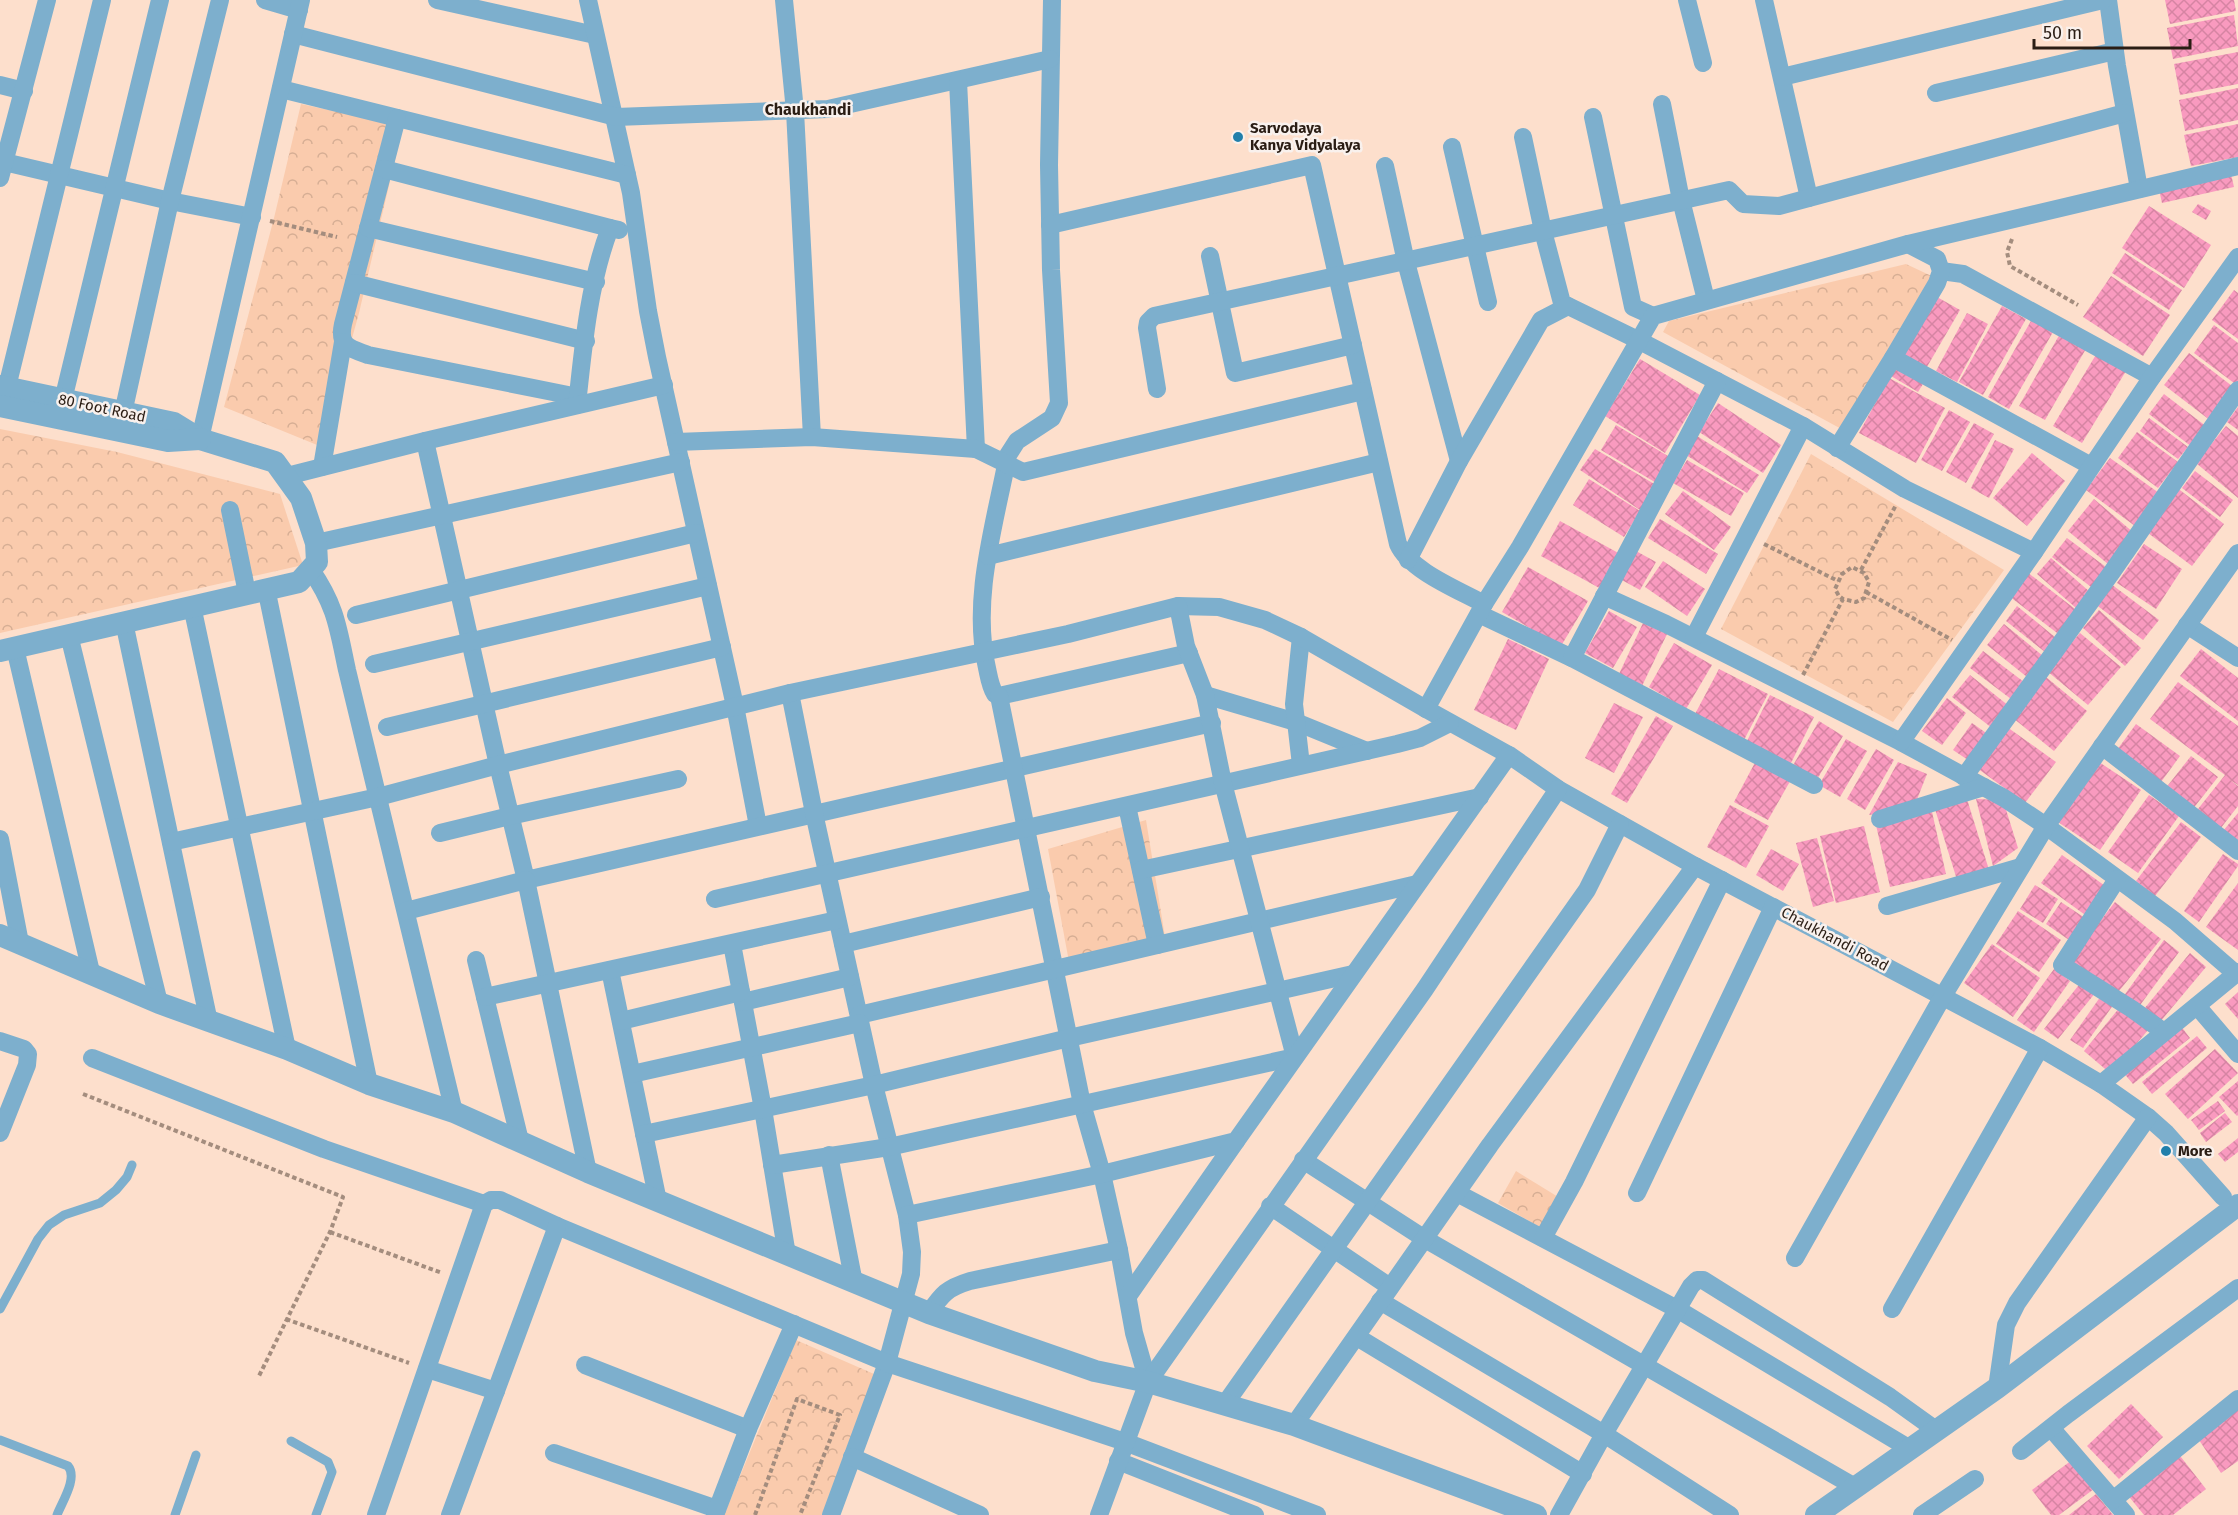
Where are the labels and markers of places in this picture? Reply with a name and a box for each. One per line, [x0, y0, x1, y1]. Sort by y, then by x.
place label: Sarvodaya Kanya Vidyalaya [1250, 119, 1361, 154]
marker: Sarvodaya Kanya Vidyalaya [1231, 130, 1245, 144]
place label: More [2178, 1142, 2212, 1160]
marker: More [2159, 1144, 2173, 1158]

